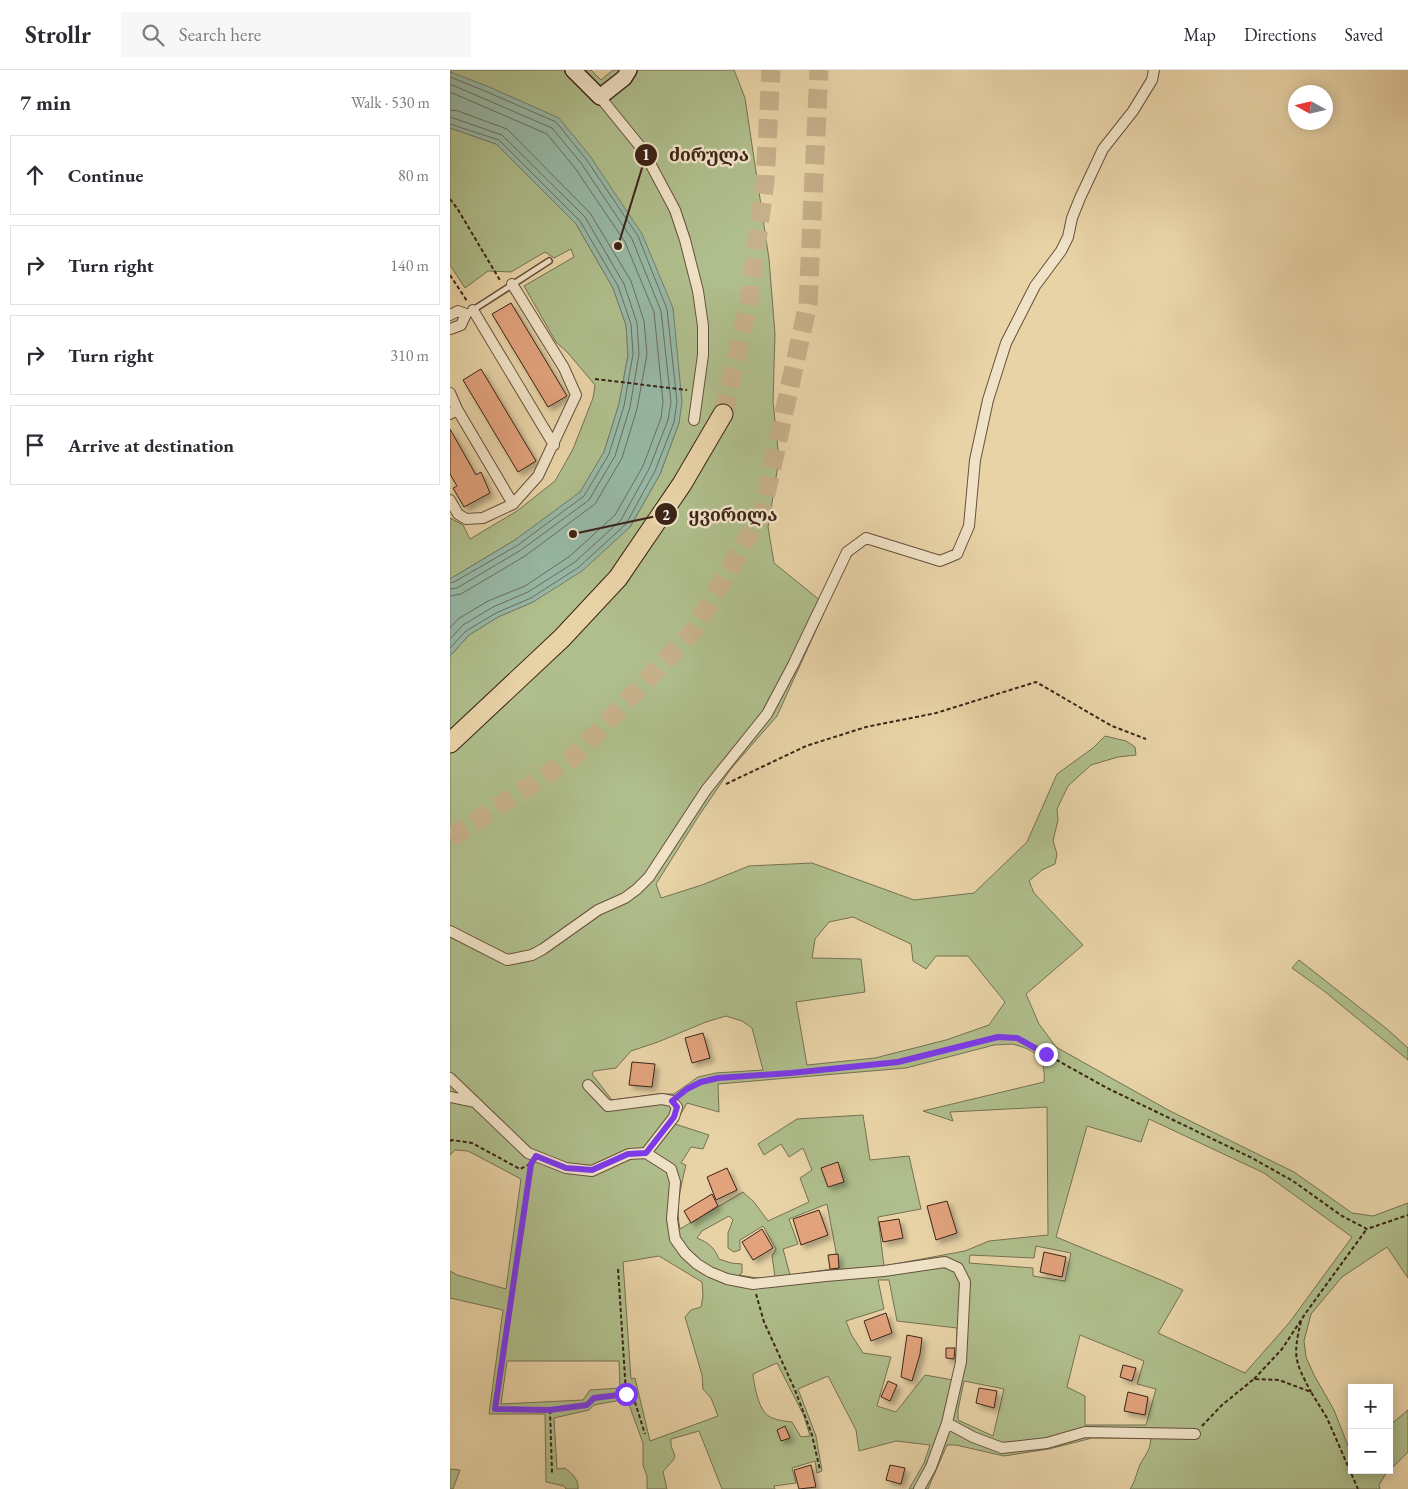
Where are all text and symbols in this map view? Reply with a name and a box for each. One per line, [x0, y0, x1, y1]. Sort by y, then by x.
search box [121, 12, 471, 57]
text: Strollr [25, 19, 91, 50]
icon: search [139, 21, 167, 49]
text: Search here [179, 22, 261, 47]
text: Map [1184, 23, 1216, 46]
text: Directions [1244, 23, 1316, 46]
text: Saved [1344, 23, 1383, 46]
north arrow [1288, 85, 1333, 130]
text: 7 min [20, 89, 71, 116]
text: Walk · 530 m [351, 92, 430, 113]
callout: ძირულა [634, 138, 759, 171]
text: ძირულა [669, 143, 749, 166]
text: 1 [642, 145, 650, 164]
icon: ahead [21, 161, 49, 189]
text: Continue [68, 163, 143, 188]
text: 80 m [398, 165, 429, 186]
icon: right [21, 251, 49, 279]
text: Turn right [68, 253, 154, 278]
text: 140 m [390, 255, 429, 276]
icon: right [21, 341, 49, 369]
text: Turn right [68, 343, 154, 368]
text: 310 m [390, 345, 429, 366]
icon: arrive [21, 431, 49, 459]
text: Arrive at destination [68, 433, 234, 458]
callout: ყვირილა [654, 498, 787, 531]
text: ყვირილა [689, 503, 777, 526]
text: 2 [662, 505, 670, 524]
route end [1035, 1043, 1058, 1066]
route start [615, 1383, 638, 1406]
map controls [1348, 1384, 1393, 1474]
button: + [1348, 1384, 1393, 1429]
button: − [1348, 1429, 1393, 1474]

